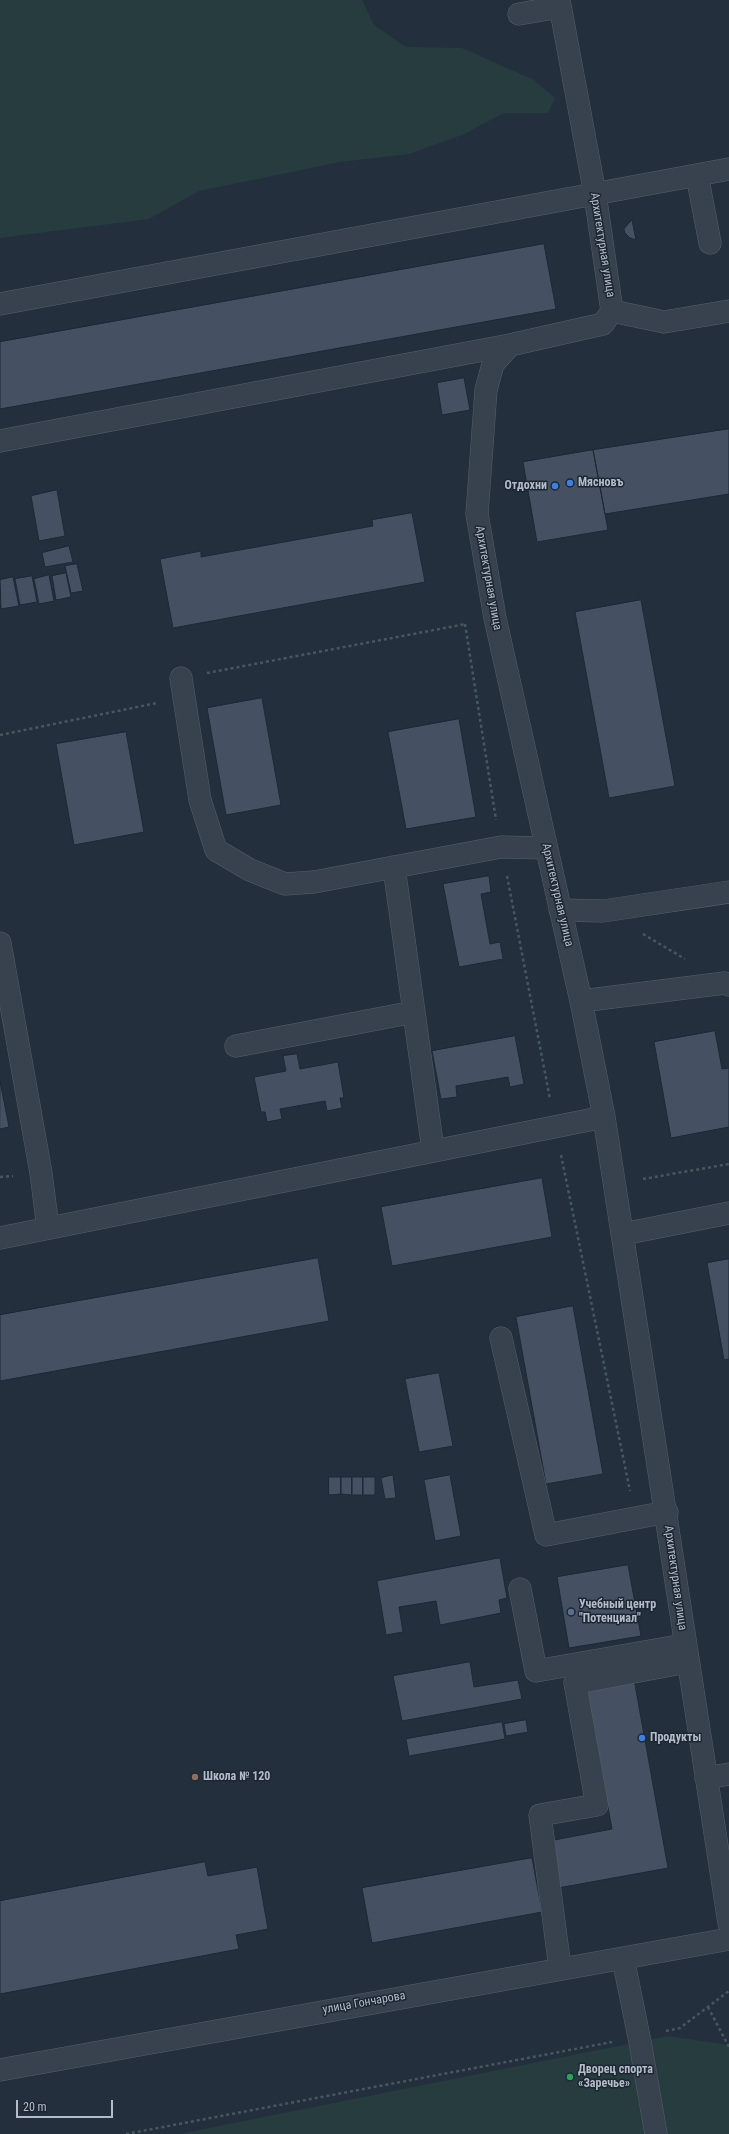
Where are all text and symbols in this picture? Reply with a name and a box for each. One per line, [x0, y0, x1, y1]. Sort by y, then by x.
street label: Архитектурная улица [587, 192, 617, 298]
place label: Мясновъ [578, 476, 623, 490]
marker: Мясновъ [565, 478, 575, 488]
place label: Отдохни [505, 479, 547, 493]
marker: Отдохни [550, 481, 560, 491]
street label: Архитектурная улица [472, 525, 504, 631]
street label: Архитектурная улица [538, 842, 576, 948]
street label: Архитектурная улица [661, 1525, 689, 1631]
place label: Учебный центр "Потенциал" [579, 1598, 656, 1626]
marker: Учебный центр "Потенциал" [566, 1607, 576, 1617]
place label: Продукты [650, 1731, 701, 1745]
marker: Продукты [637, 1733, 647, 1743]
place label: Школа № 120 [203, 1770, 270, 1784]
marker: Школа № 120 [190, 1772, 200, 1782]
street label: улица Гончарова [321, 1989, 407, 2017]
place label: Дворец спорта «Заречье» [578, 2063, 653, 2091]
marker: Дворец спорта «Заречье» [565, 2072, 575, 2082]
scale bar [18, 2092, 115, 2118]
text: 20 m [23, 2100, 47, 2114]

